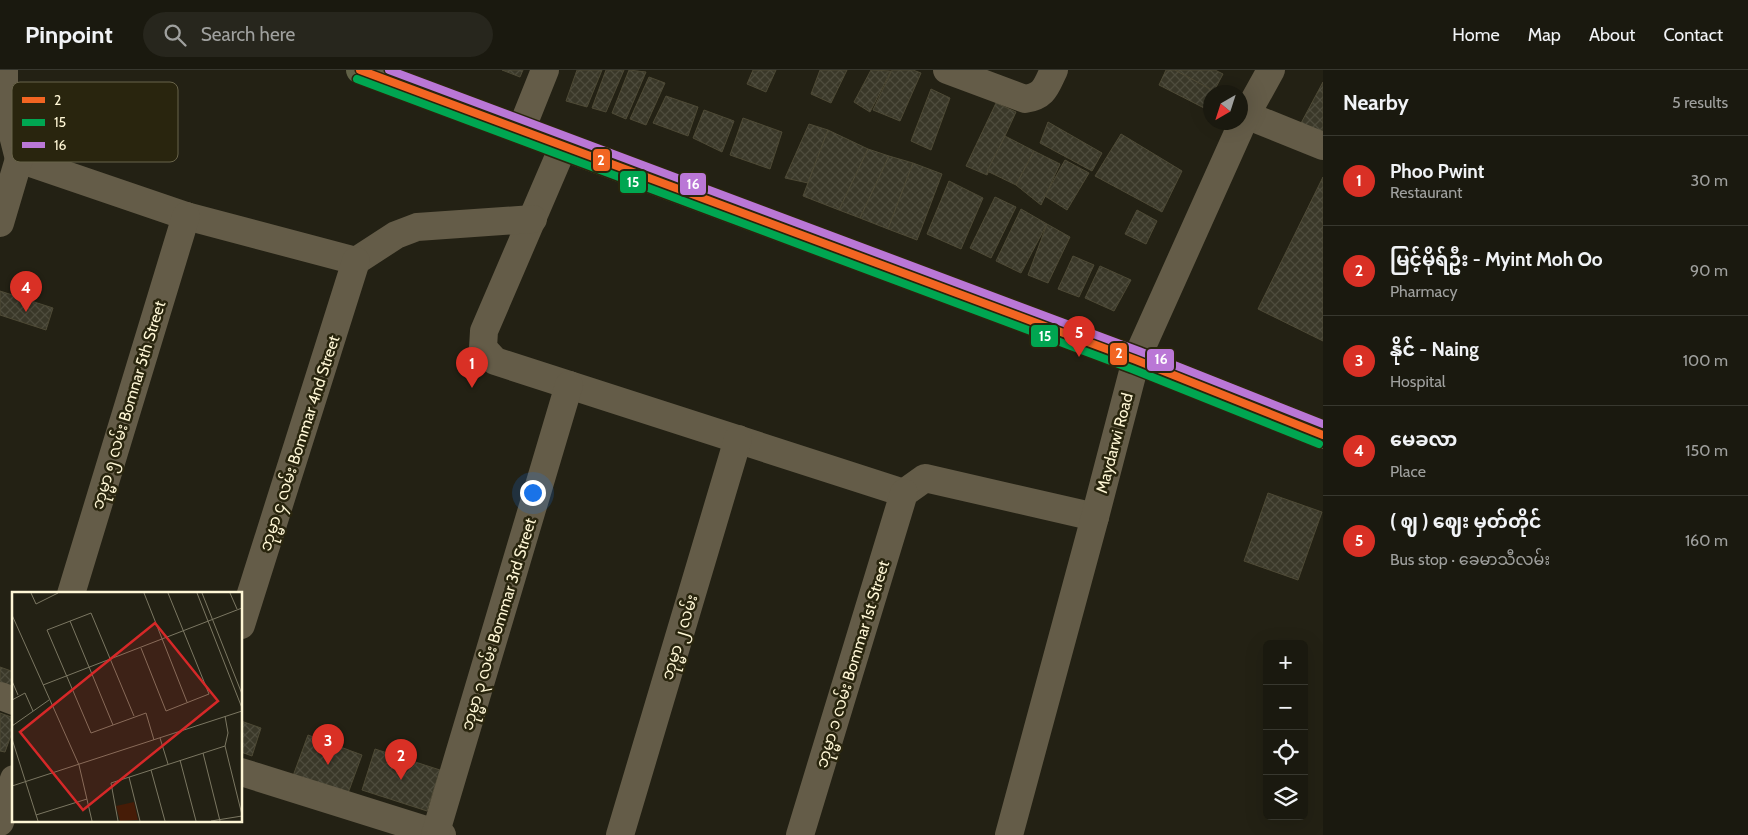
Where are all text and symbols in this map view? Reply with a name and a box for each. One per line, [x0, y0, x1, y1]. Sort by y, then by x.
search box [143, 12, 493, 57]
text: Pinpoint [25, 20, 113, 49]
icon: search [161, 21, 189, 49]
text: Search here [201, 23, 295, 46]
text: Home [1452, 24, 1500, 46]
text: Map [1528, 24, 1561, 46]
text: About [1589, 24, 1635, 46]
text: Contact [1663, 24, 1723, 46]
legend [12, 82, 178, 162]
north arrow [1203, 85, 1248, 130]
text: Nearby [1343, 90, 1409, 115]
text: 2 [54, 91, 61, 109]
text: 5 results [1672, 93, 1728, 112]
text: 15 [54, 113, 66, 131]
text: 16 [54, 136, 67, 154]
line badge: 2 [592, 148, 611, 172]
text: 2 [597, 151, 605, 169]
text: Phoo Pwint [1390, 160, 1484, 183]
line badge: 15 [619, 170, 647, 194]
text: 1 [1356, 171, 1362, 190]
text: 30 m [1691, 171, 1728, 190]
line badge: 16 [679, 172, 707, 196]
text: 15 [627, 173, 639, 191]
text: 16 [686, 175, 700, 193]
text: Restaurant [1390, 183, 1462, 202]
text: မြင့်မိုရ်ဦး - Myint Moh Oo [1390, 248, 1603, 271]
text: 2 [1355, 261, 1363, 280]
text: 90 m [1690, 261, 1728, 280]
pin: 4 [10, 271, 42, 312]
text: Pharmacy [1390, 282, 1458, 301]
street label: ဘုမ္မာ ၅ လမ်း Bomnar 5th Street [86, 297, 174, 513]
pin: 5 [1063, 316, 1095, 357]
line badge: 15 [1030, 324, 1059, 348]
text: 15 [1039, 327, 1051, 345]
street label: ဘုမ္မာ ၄ လမ်း Bommar 4nd Street [254, 332, 348, 555]
text: နိုင် - Naing [1390, 338, 1479, 361]
line badge: 2 [1109, 342, 1128, 366]
text: 2 [1115, 344, 1123, 362]
pin: 1 [456, 347, 488, 388]
line badge: 16 [1146, 348, 1175, 372]
text: 16 [1154, 350, 1168, 368]
text: 3 [1355, 351, 1363, 370]
text: 100 m [1683, 351, 1728, 370]
text: Hospital [1390, 372, 1446, 391]
street label: Maydarwi Road [1092, 391, 1137, 495]
text: မေခလာ [1390, 428, 1457, 451]
text: 4 [1354, 441, 1364, 460]
text: 150 m [1685, 441, 1728, 460]
text: Place [1390, 462, 1426, 481]
your location [520, 480, 546, 506]
text: ( ဈ ) ဈေး မှတ်တိုင် [1390, 510, 1542, 533]
street label: ဘုမ္မာ ၃ လမ်း Bommar 3rd Street [455, 515, 545, 734]
text: 5 [1355, 531, 1363, 550]
text: 160 m [1685, 531, 1728, 550]
text: Bus stop · ခေမာသီလမ်း [1390, 550, 1550, 569]
street label: ဘုမ္မာ ၁ လမ်း Bommar 1st Street [810, 557, 898, 772]
street label: ဘုမ္မာ ၂ လမ်း [656, 591, 706, 684]
inset map [12, 592, 242, 822]
map controls [1263, 640, 1308, 820]
button: + [1263, 640, 1308, 685]
button: − [1263, 685, 1308, 730]
pin: 3 [312, 724, 344, 765]
button: locate [1263, 730, 1308, 775]
pin: 2 [385, 739, 417, 780]
button: layers [1263, 775, 1308, 820]

